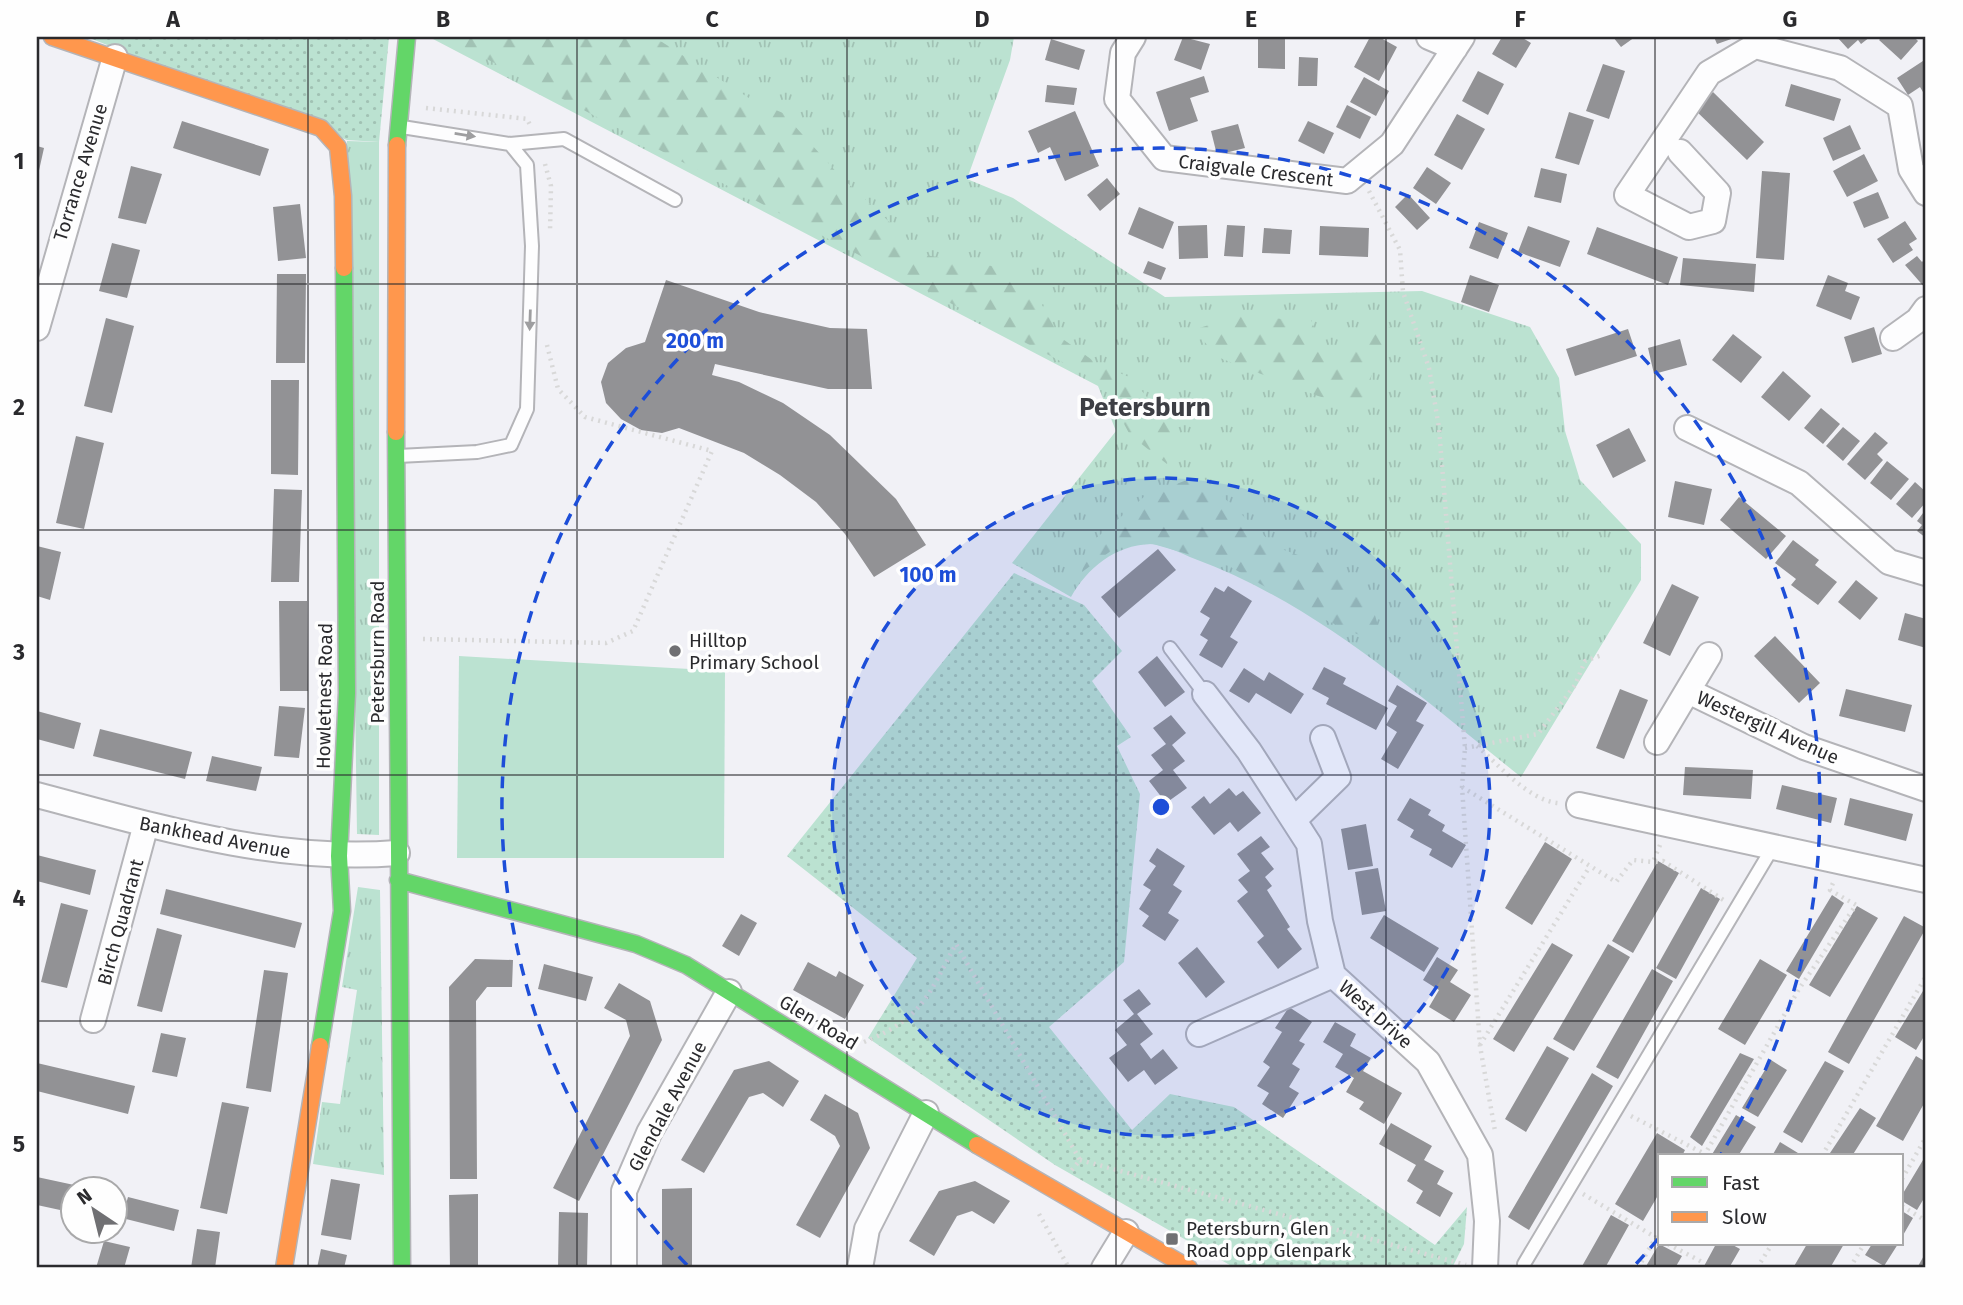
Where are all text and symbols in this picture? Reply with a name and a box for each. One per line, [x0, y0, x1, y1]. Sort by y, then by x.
text: A [165, 5, 180, 33]
text: B [436, 5, 450, 33]
text: C [705, 5, 719, 33]
text: D [975, 5, 990, 33]
text: E [1245, 5, 1257, 33]
text: F [1514, 5, 1526, 33]
text: G [1783, 5, 1797, 33]
street label: Torrance Avenue [49, 101, 112, 244]
one-way arrow [455, 130, 477, 141]
text: 1 [14, 147, 24, 175]
street label: Craigvale Crescent [1177, 150, 1335, 191]
one-way arrow [524, 309, 536, 331]
text: 200 m [666, 328, 724, 354]
district label: Petersburn [1079, 392, 1211, 423]
text: 2 [13, 393, 25, 421]
text: 100 m [899, 562, 957, 588]
street label: Petersburn Road [366, 580, 389, 724]
street label: Howletnest Road [312, 623, 337, 769]
place label: Hilltop Primary School [689, 629, 819, 674]
text: 3 [12, 638, 25, 666]
marker: Hilltop Primary School [667, 643, 683, 659]
street label: Westergill Avenue [1693, 686, 1842, 769]
centre of rings [1149, 795, 1173, 819]
street label: Bankhead Avenue [137, 812, 293, 863]
street label: Birch Quadrant [93, 856, 148, 988]
text: 4 [13, 884, 26, 912]
street label: West Drive [1334, 975, 1417, 1053]
street label: Glen Road [775, 990, 862, 1055]
street label: Glendale Avenue [623, 1037, 711, 1175]
text: 5 [13, 1130, 25, 1158]
legend [1658, 1154, 1904, 1246]
text: Fast [1722, 1170, 1760, 1196]
north arrow [60, 1176, 130, 1246]
text: N [73, 1183, 96, 1210]
text: Slow [1722, 1204, 1767, 1230]
place label: Petersburn, Glen Road opp Glenpark [1186, 1217, 1351, 1262]
marker: Petersburn, Glen Road opp Glenpark [1164, 1231, 1180, 1247]

